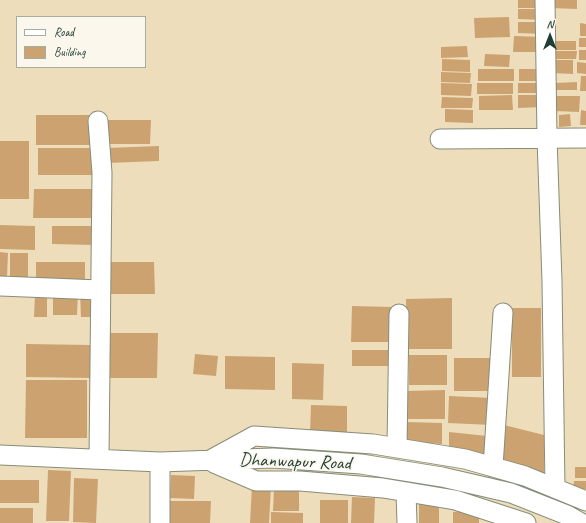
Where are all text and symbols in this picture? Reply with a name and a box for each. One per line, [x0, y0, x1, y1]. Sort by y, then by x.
legend [16, 16, 146, 68]
north arrow [530, 16, 570, 56]
text: N [547, 17, 553, 31]
text: Road [54, 24, 74, 40]
text: Building [54, 44, 86, 60]
street label: Dhanwapur Road [239, 449, 351, 475]

